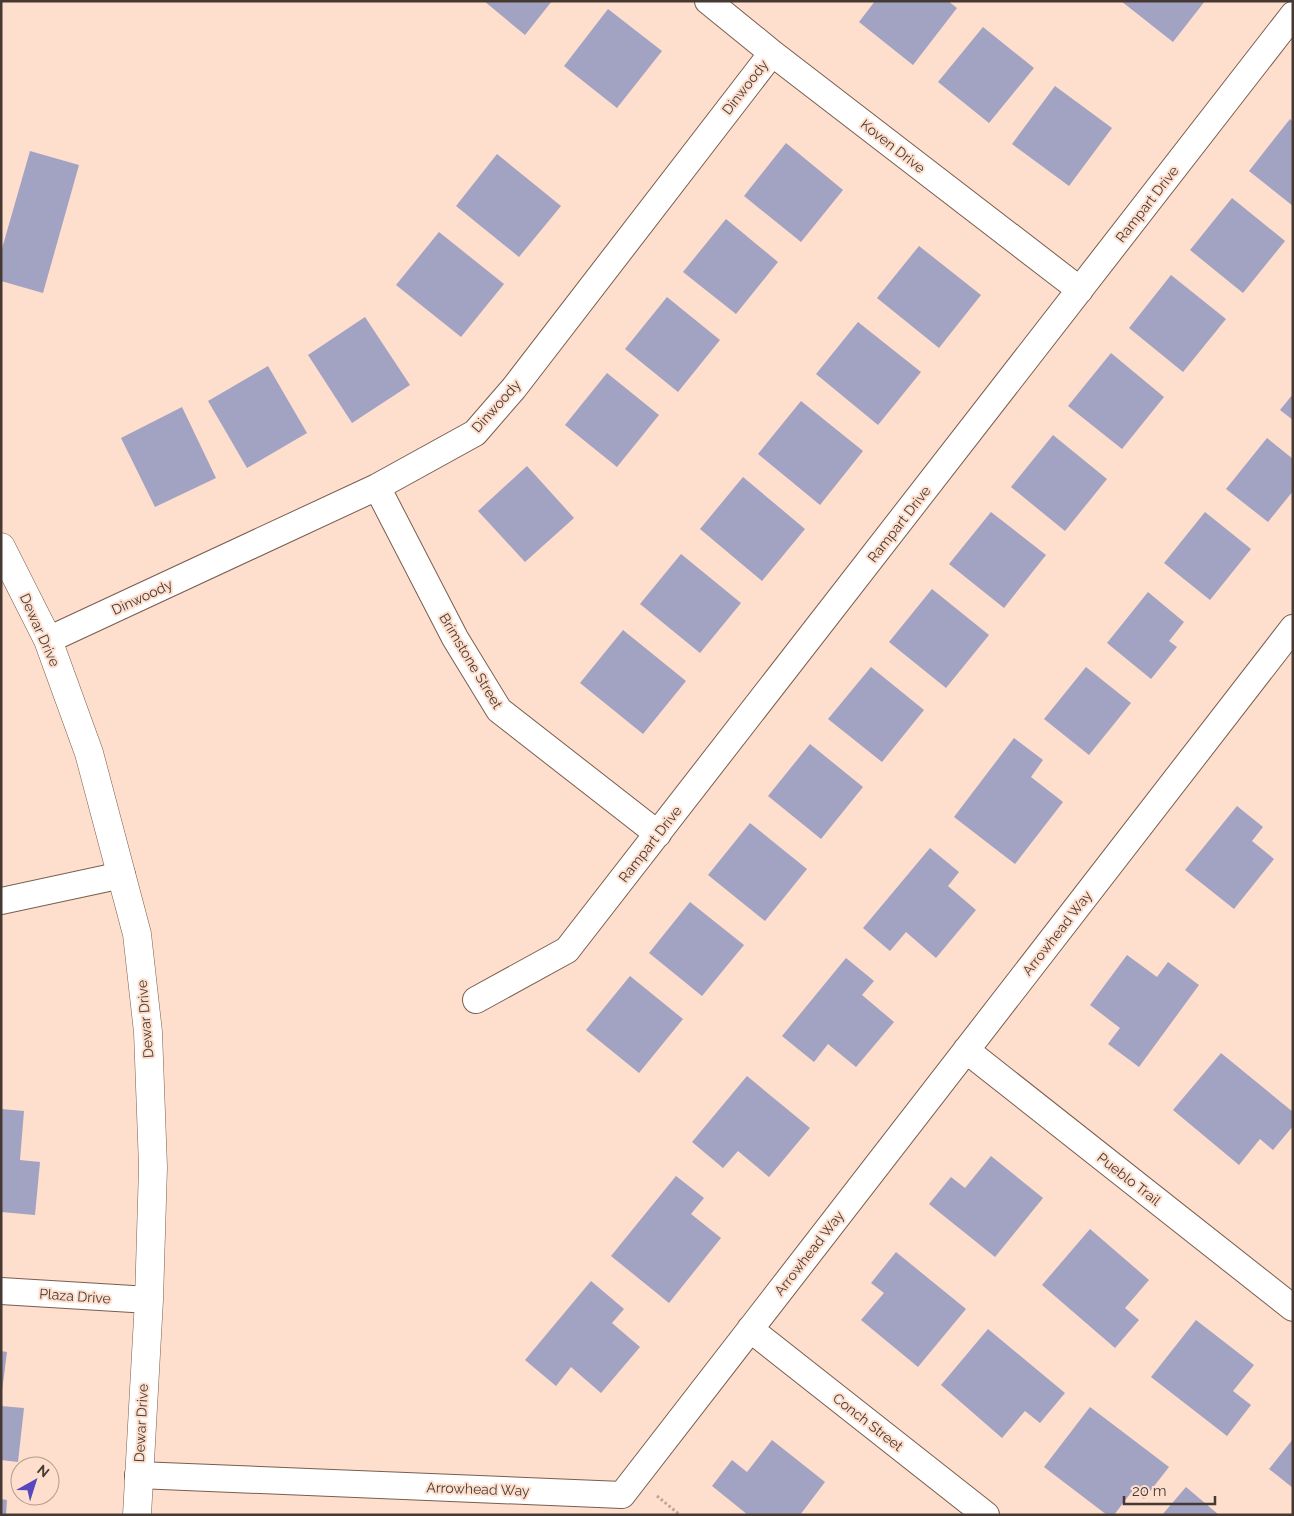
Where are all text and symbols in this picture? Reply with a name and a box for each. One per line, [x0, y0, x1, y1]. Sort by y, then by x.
street label: Dinwoody [719, 56, 772, 118]
street label: Koven Drive [858, 116, 928, 176]
street label: Rampart Drive [1112, 163, 1182, 245]
street label: Dinwoody [468, 376, 524, 436]
street label: Rampart Drive [864, 483, 934, 565]
street label: Dinwoody [109, 576, 175, 618]
street label: Dewar Drive [17, 591, 63, 669]
street label: Brimstone Street [436, 610, 506, 712]
street label: Rampart Drive [615, 803, 685, 885]
street label: Arrowhead Way [1019, 887, 1095, 979]
street label: Dewar Drive [134, 979, 156, 1059]
street label: Pueblo Trail [1094, 1149, 1164, 1209]
street label: Arrowhead Way [771, 1207, 847, 1299]
street label: Plaza Drive [39, 1286, 111, 1306]
street label: Dewar Drive [131, 1383, 151, 1463]
street label: Conch Street [830, 1390, 906, 1454]
north arrow [10, 1456, 60, 1506]
text: N [34, 1461, 52, 1480]
scale bar [1124, 1474, 1215, 1506]
street label: Arrowhead Way [426, 1479, 530, 1499]
text: 20 m [1132, 1482, 1167, 1500]

